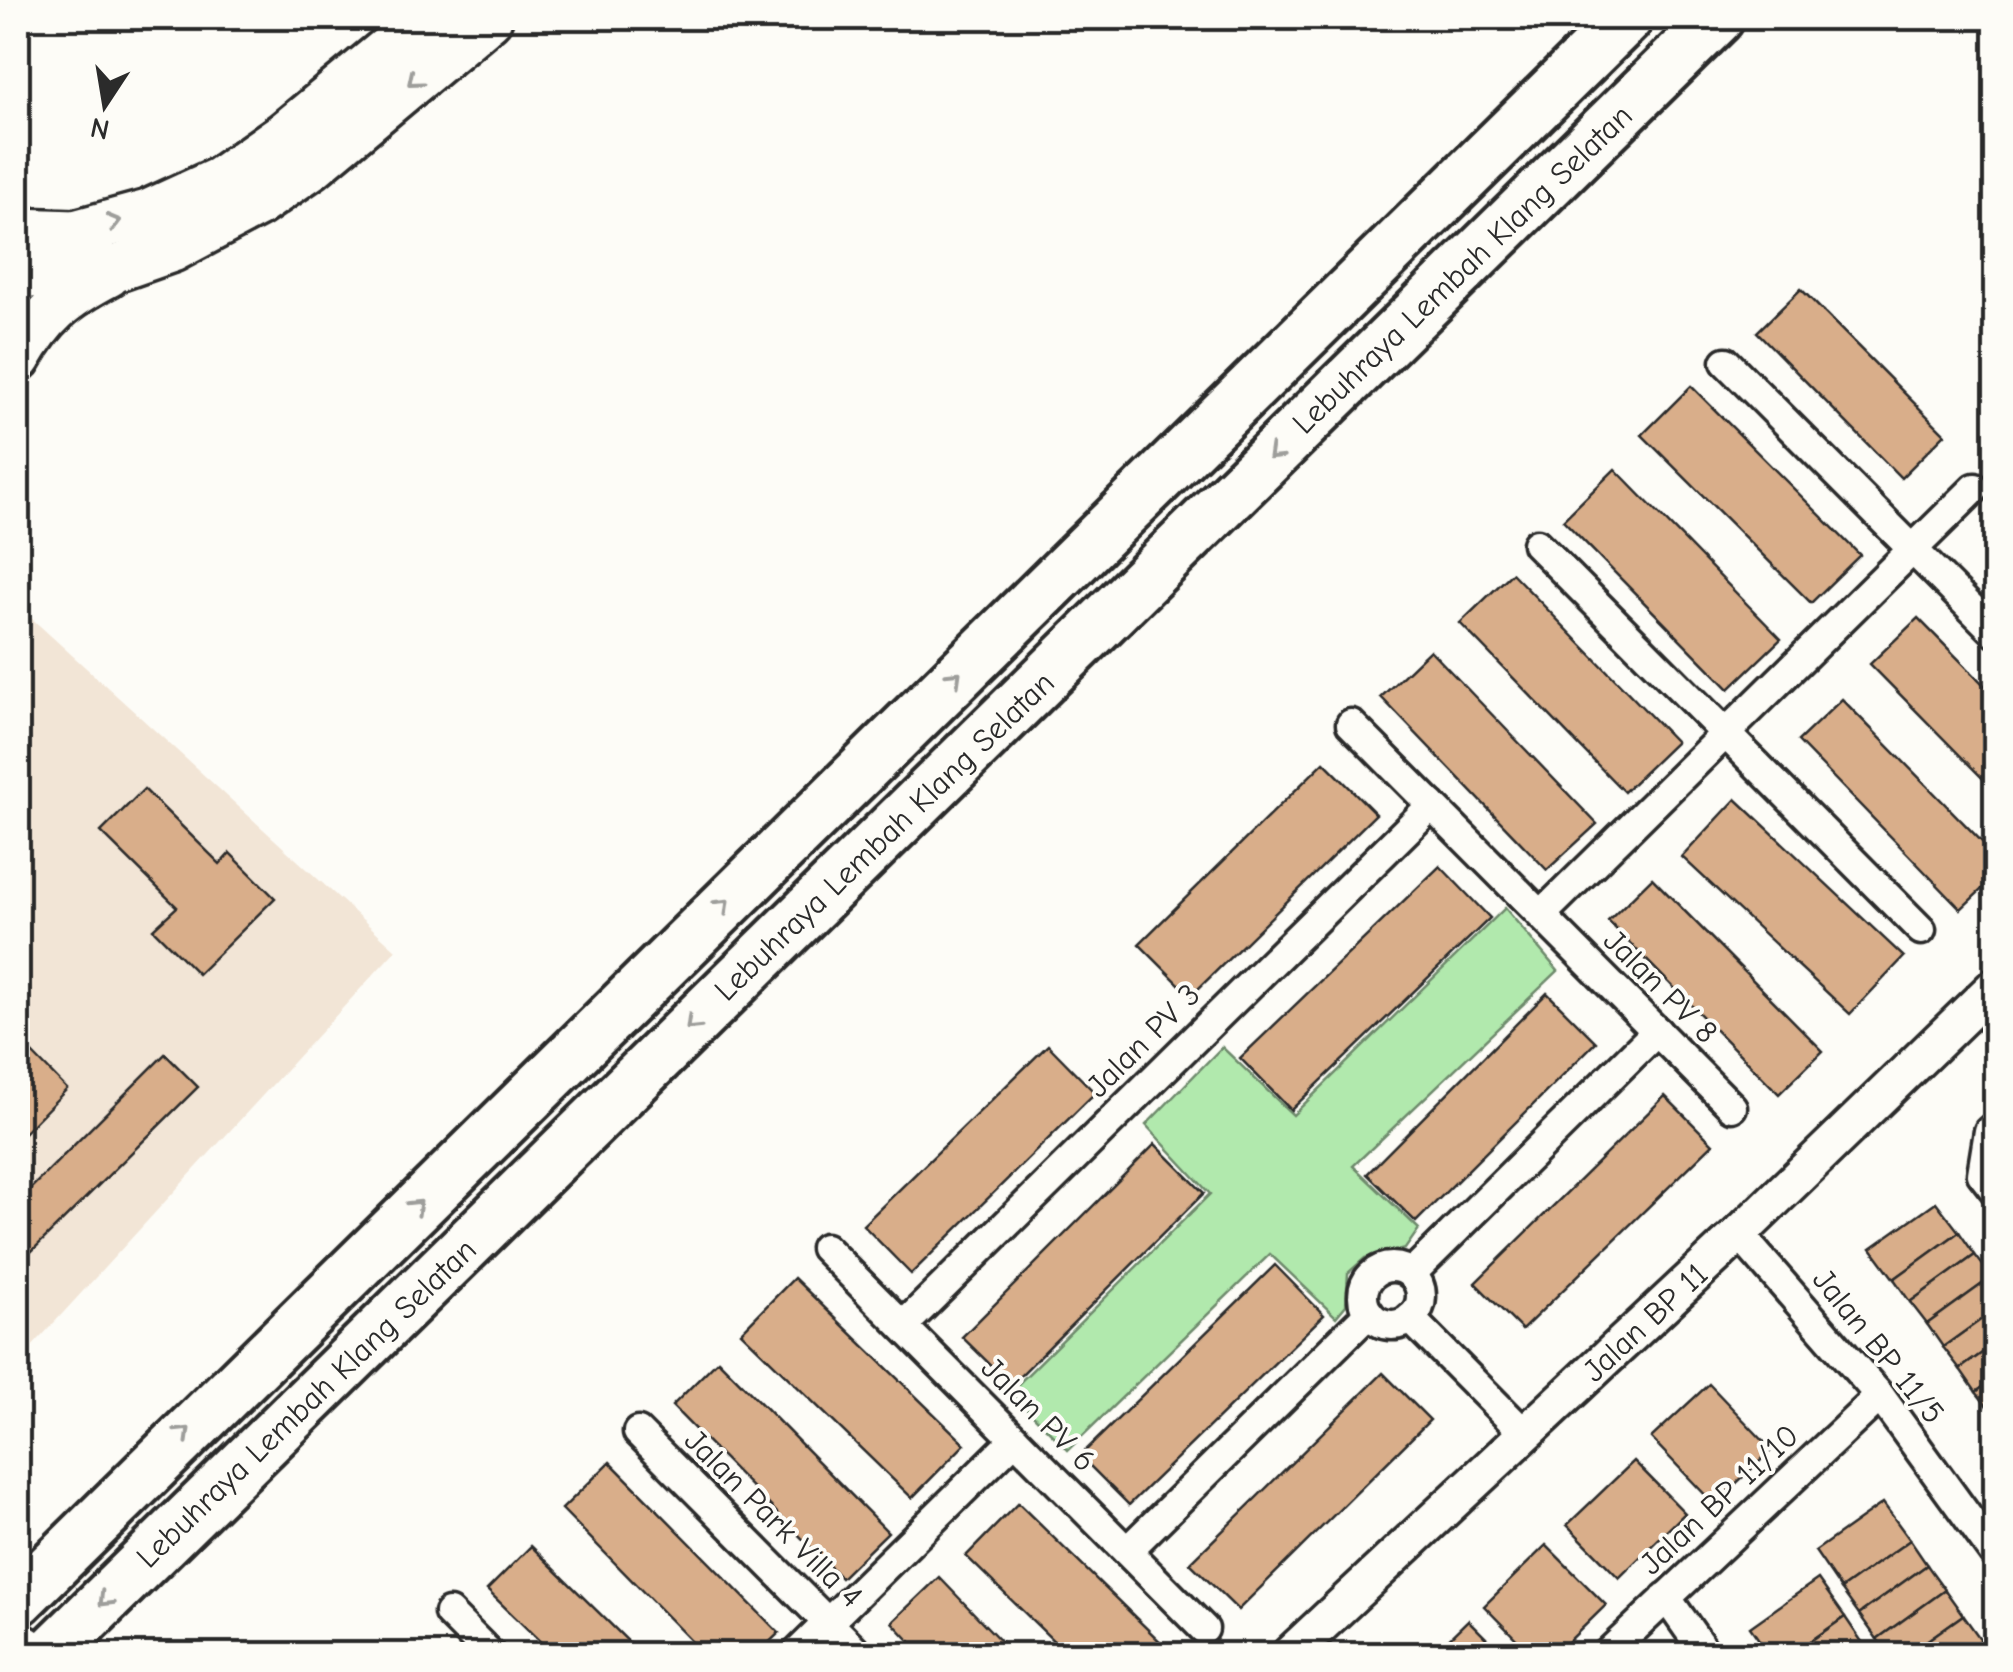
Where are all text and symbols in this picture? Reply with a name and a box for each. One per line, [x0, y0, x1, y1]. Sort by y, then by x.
north arrow [55, 55, 155, 155]
one-way arrow [407, 69, 426, 87]
street label: Lebuhraya Lembah Klang Selatan [1285, 97, 1640, 442]
text: N [88, 111, 112, 146]
one-way arrow [105, 213, 122, 234]
one-way arrow [1267, 442, 1285, 460]
street label: Lebuhraya Lembah Klang Selatan [707, 664, 1062, 1009]
one-way arrow [944, 671, 962, 689]
one-way arrow [712, 898, 730, 916]
street label: Jalan PV 8 [1596, 922, 1725, 1051]
street label: Jalan PV 3 [1079, 976, 1208, 1105]
one-way arrow [685, 1013, 703, 1031]
one-way arrow [405, 1199, 423, 1217]
street label: Lebuhraya Lembah Klang Selatan [129, 1231, 484, 1576]
street label: Jalan BP 11 [1575, 1255, 1715, 1389]
street label: Jalan BP 11/5 [1805, 1262, 1952, 1431]
street label: Jalan PV 6 [974, 1350, 1103, 1479]
street label: Jalan BP 11/10 [1633, 1417, 1806, 1582]
street label: Jalan Park Villa 4 [677, 1422, 870, 1615]
one-way arrow [173, 1427, 191, 1445]
one-way arrow [99, 1589, 117, 1607]

